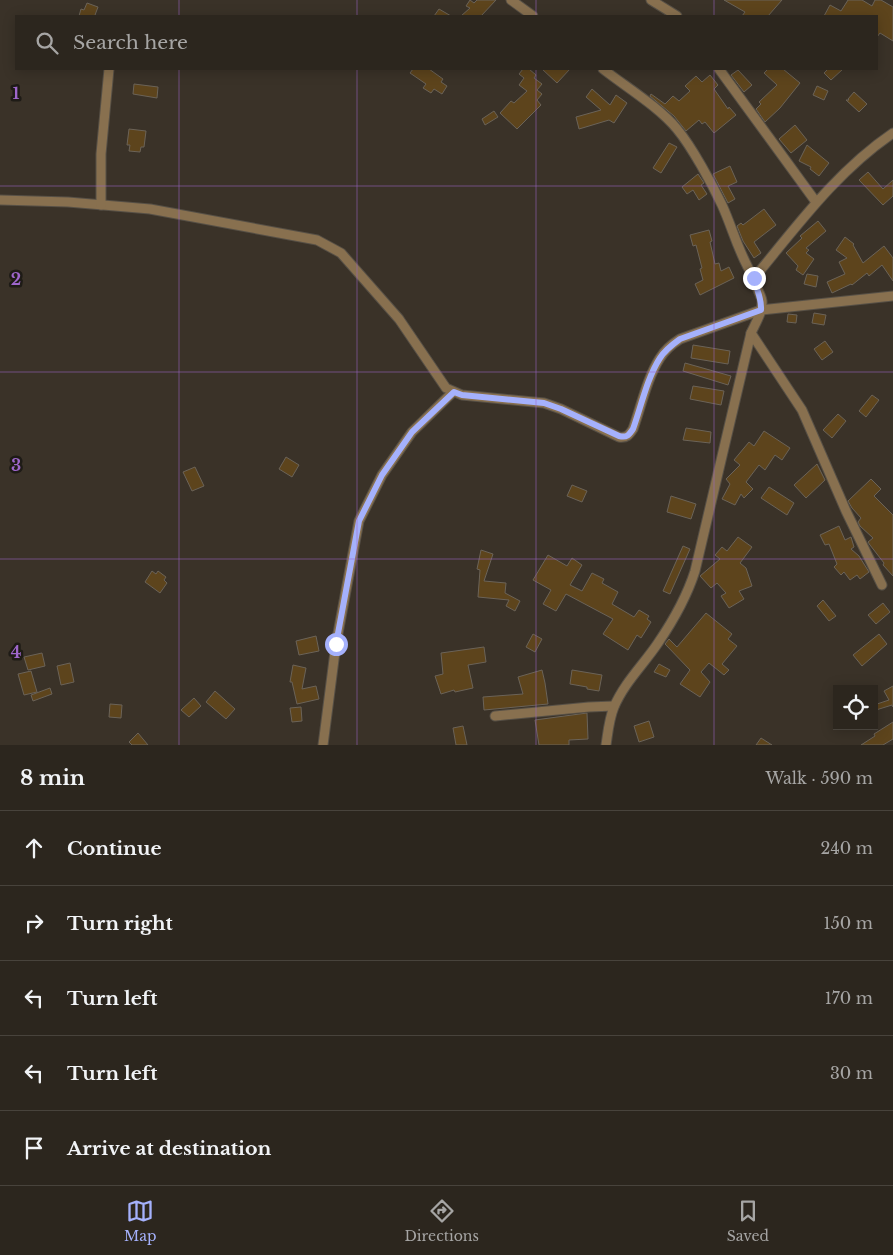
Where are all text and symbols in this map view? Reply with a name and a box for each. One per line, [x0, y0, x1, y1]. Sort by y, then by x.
search box [15, 15, 878, 70]
icon: search [33, 29, 61, 57]
text: Search here [73, 31, 188, 54]
text: 1 [13, 83, 20, 103]
route end [743, 267, 766, 290]
text: 2 [11, 269, 21, 289]
text: 3 [11, 455, 21, 475]
route start [325, 633, 348, 656]
text: 4 [11, 642, 21, 662]
map controls [833, 685, 878, 730]
button: locate [833, 685, 878, 730]
text: 8 min [20, 765, 85, 791]
text: Walk · 590 m [766, 768, 873, 788]
icon: ahead [20, 834, 48, 862]
text: Continue [67, 837, 162, 860]
text: 240 m [821, 838, 873, 858]
icon: right [20, 909, 48, 937]
text: Turn right [67, 912, 173, 935]
text: 150 m [824, 913, 873, 933]
icon: left [20, 984, 48, 1012]
text: Turn left [67, 987, 158, 1010]
text: 170 m [825, 988, 873, 1008]
icon: left [20, 1059, 48, 1087]
text: Turn left [67, 1062, 158, 1085]
text: 30 m [830, 1063, 873, 1083]
icon: arrive [20, 1134, 48, 1162]
text: Arrive at destination [67, 1137, 271, 1160]
tab: Map [124, 1197, 157, 1245]
tab: Directions [404, 1197, 479, 1245]
tab: Saved [727, 1197, 769, 1245]

